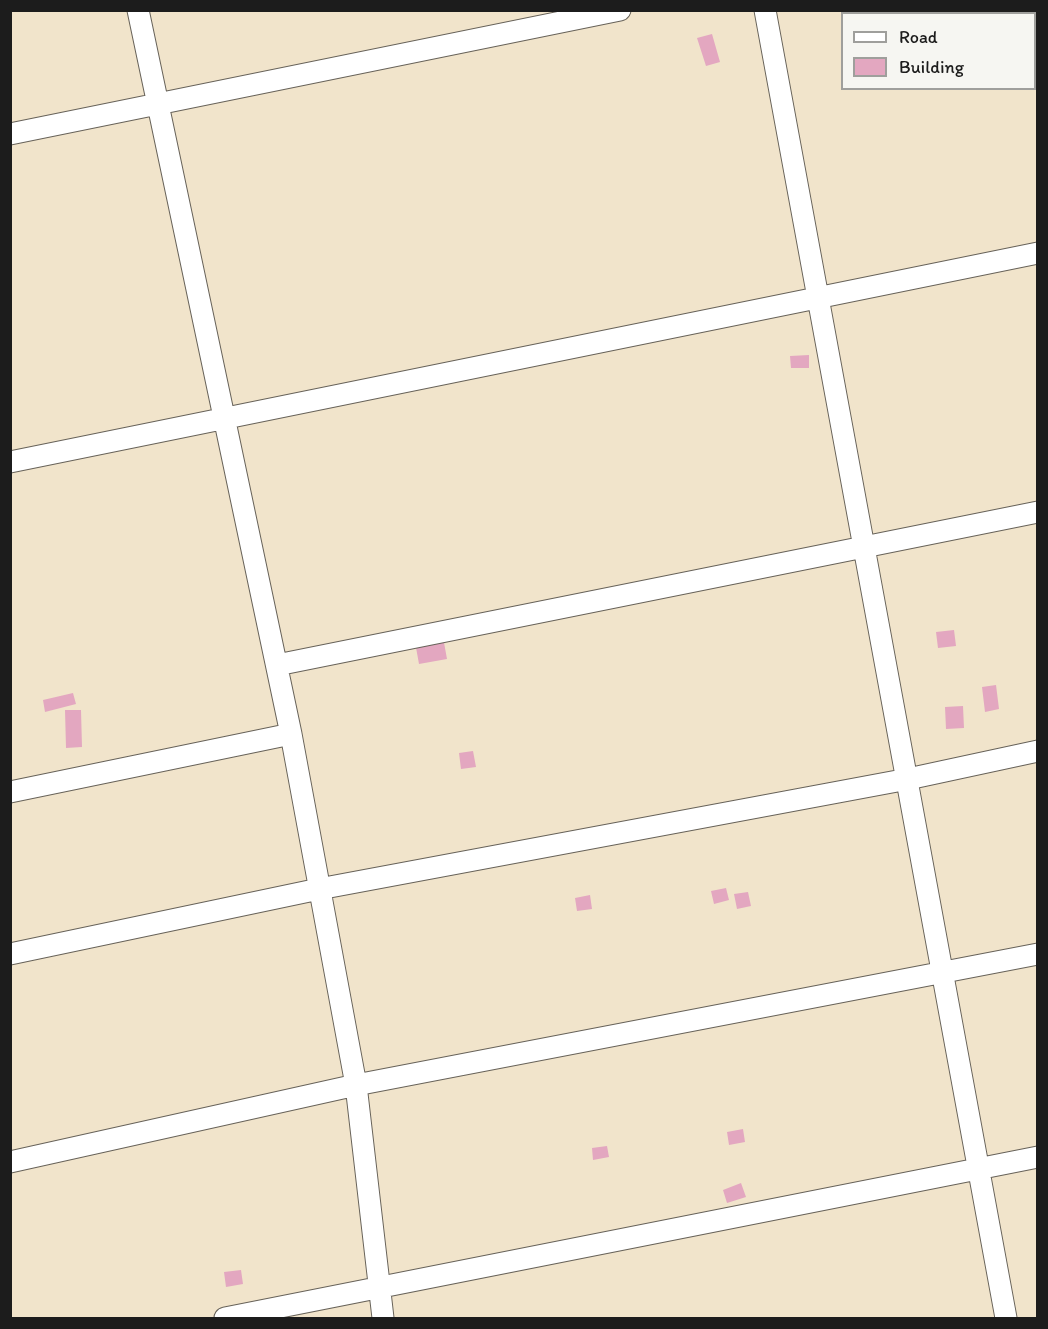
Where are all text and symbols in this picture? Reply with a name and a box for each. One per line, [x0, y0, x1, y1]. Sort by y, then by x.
legend [841, 12, 1036, 90]
text: Road [899, 26, 938, 48]
text: Building [899, 56, 964, 78]

